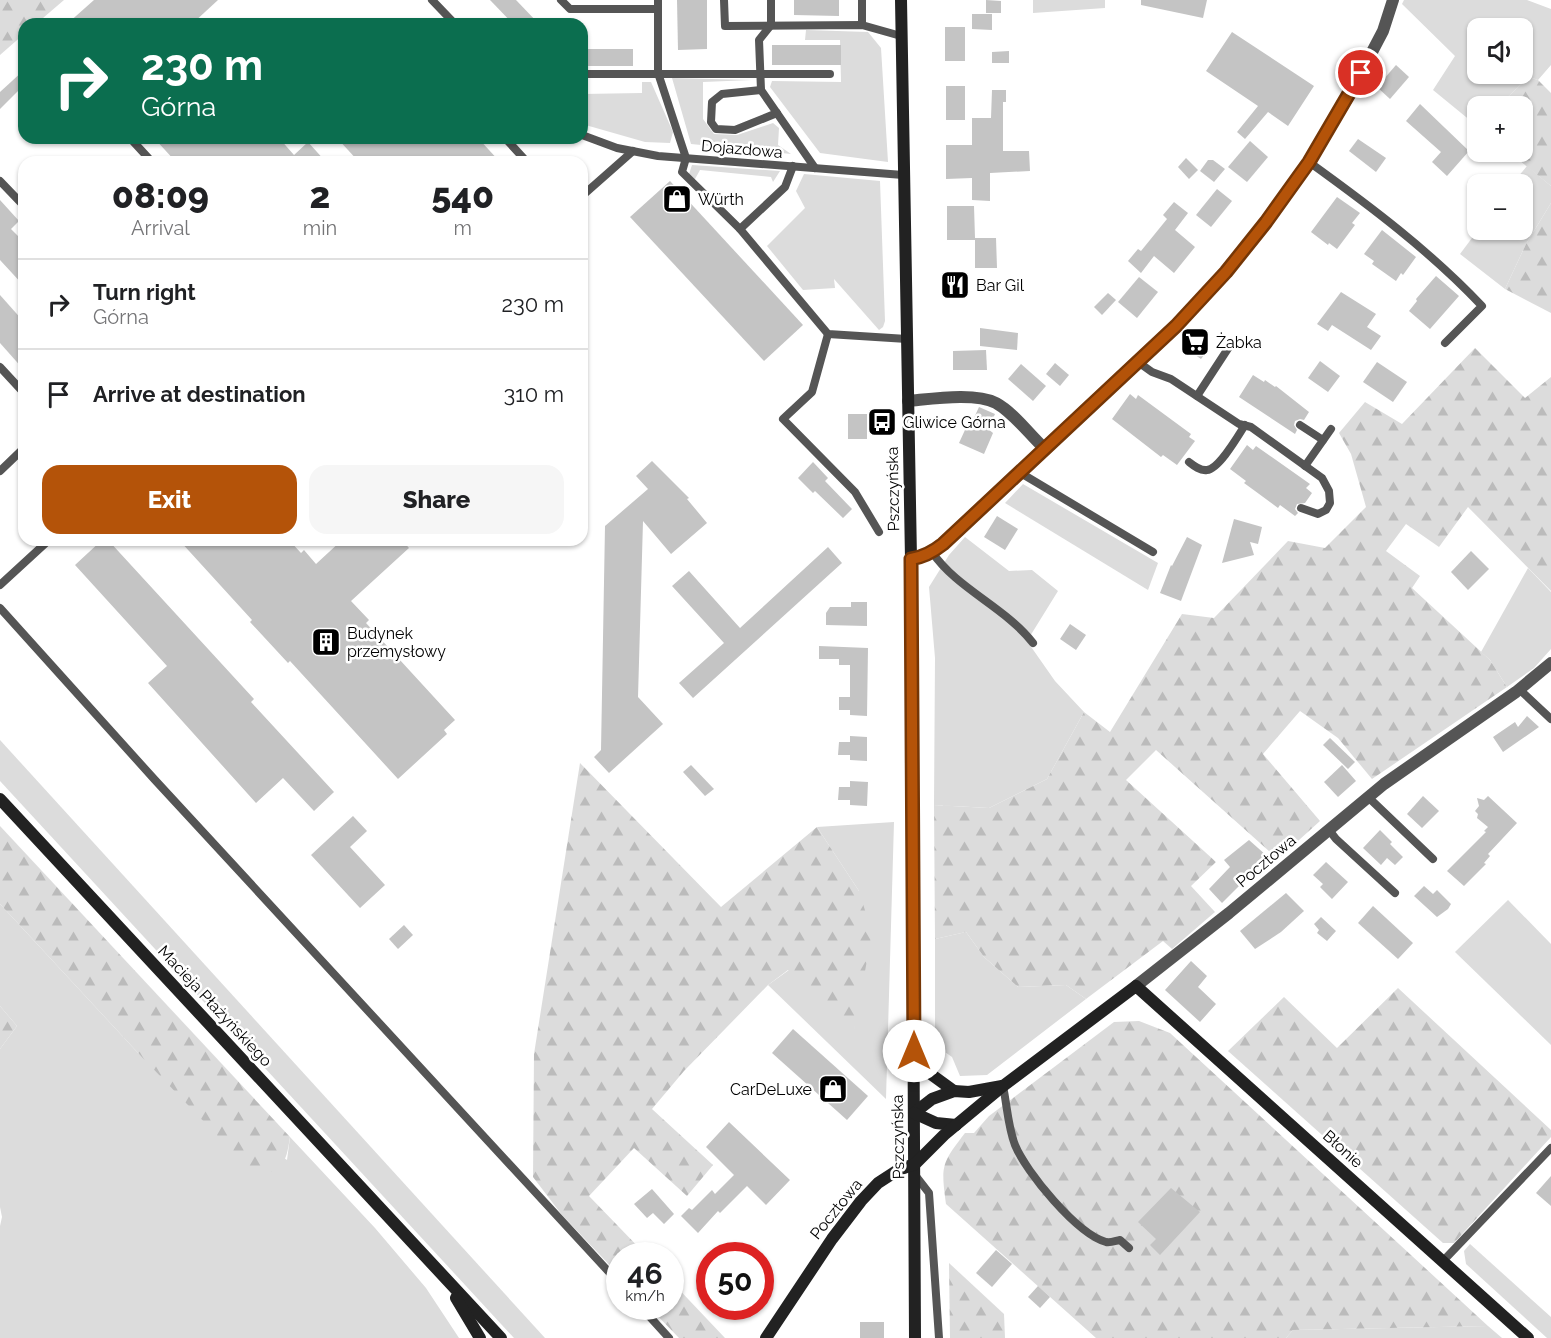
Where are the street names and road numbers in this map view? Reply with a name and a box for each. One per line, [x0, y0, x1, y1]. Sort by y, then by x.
street label: Dojazdowa [700, 136, 784, 162]
street label: Pszczyńska [883, 446, 903, 532]
street label: Pocztowa [1232, 831, 1300, 891]
street label: Macieja Płażyńskiego [154, 942, 276, 1070]
street label: Pszczyńska [888, 1094, 908, 1180]
street label: Błonie [1319, 1126, 1367, 1172]
street label: Pocztowa [806, 1175, 866, 1243]

